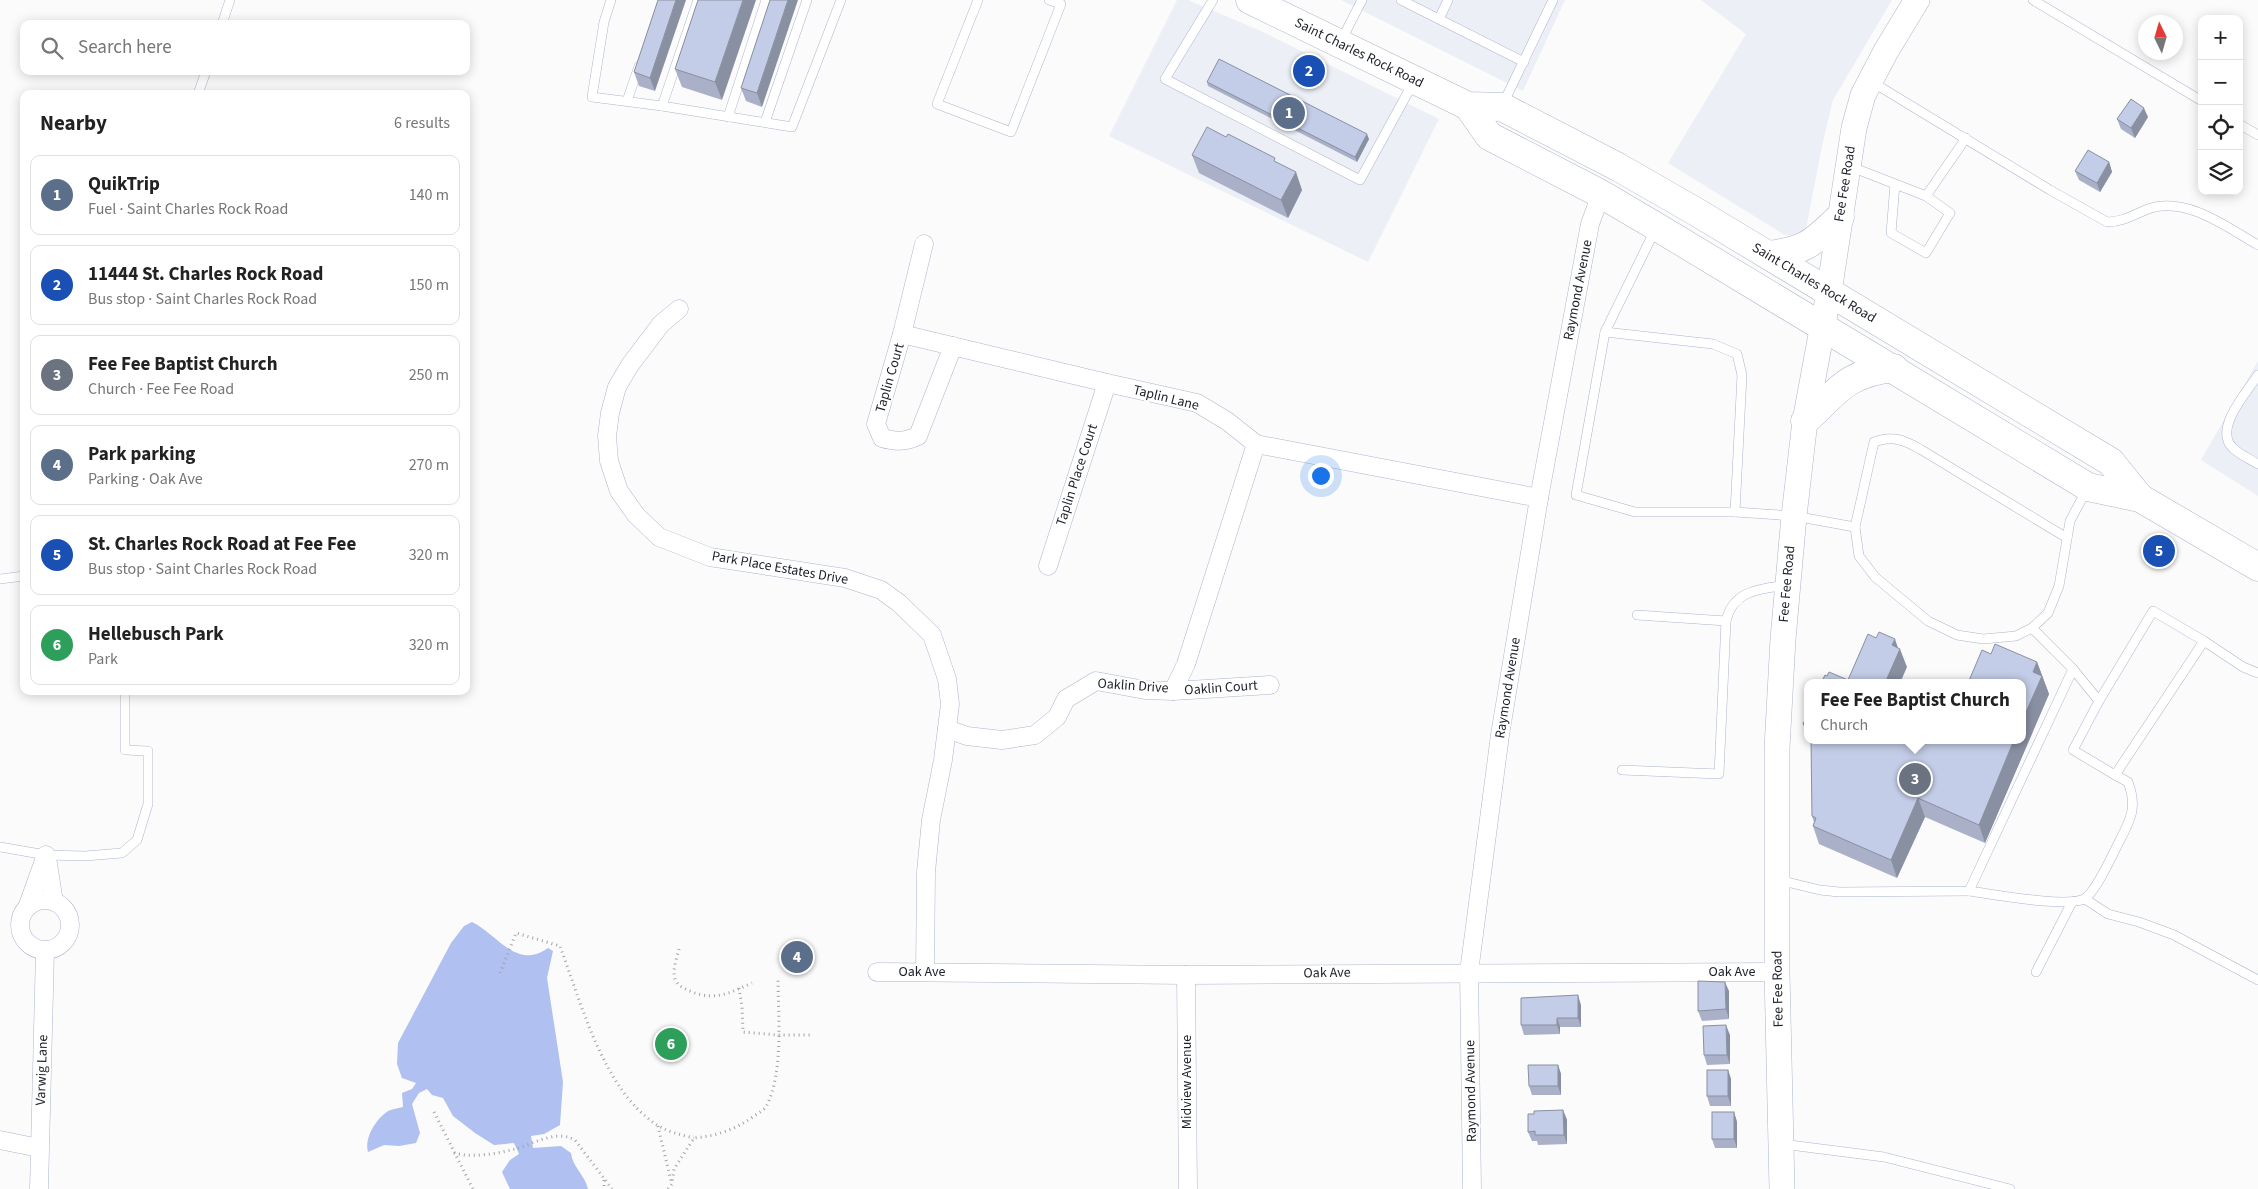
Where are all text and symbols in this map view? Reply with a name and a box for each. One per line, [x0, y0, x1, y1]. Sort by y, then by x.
street label: Saint Charles Rock Road [1291, 13, 1427, 93]
north arrow [2138, 15, 2183, 60]
map controls [2198, 15, 2243, 195]
button: + [2198, 15, 2243, 60]
search box [20, 20, 470, 75]
icon: search [38, 34, 66, 62]
text: Search here [78, 34, 172, 61]
pin: 2 [1293, 52, 1325, 90]
button: − [2198, 60, 2243, 105]
pin: 1 [1273, 94, 1305, 132]
button: locate [2198, 105, 2243, 150]
text: Nearby [40, 108, 107, 138]
text: 6 results [394, 112, 450, 134]
street label: Fee Fee Road [1829, 144, 1861, 224]
button: layers [2198, 150, 2243, 195]
text: QuikTrip [88, 171, 160, 198]
text: 1 [53, 184, 61, 206]
text: 140 m [409, 184, 449, 206]
text: Fuel · Saint Charles Rock Road [88, 198, 288, 220]
street label: Raymond Avenue [1558, 238, 1598, 342]
street label: Saint Charles Rock Road [1748, 238, 1880, 328]
text: 11444 St. Charles Rock Road [88, 261, 323, 288]
text: 2 [53, 274, 61, 296]
text: 150 m [409, 274, 449, 296]
text: Bus stop · Saint Charles Rock Road [88, 288, 317, 310]
street label: Taplin Court [871, 341, 910, 415]
text: Fee Fee Baptist Church [88, 351, 278, 378]
text: 3 [53, 364, 61, 386]
text: 250 m [409, 364, 449, 386]
text: Church · Fee Fee Road [88, 378, 234, 400]
street label: Taplin Lane [1131, 380, 1201, 416]
street label: Taplin Place Court [1051, 421, 1103, 528]
text: Park parking [88, 441, 195, 468]
text: 4 [53, 454, 61, 476]
text: 270 m [409, 454, 449, 476]
your location [1308, 463, 1334, 489]
text: Parking · Oak Ave [88, 468, 203, 490]
text: St. Charles Rock Road at Fee Fee [88, 531, 356, 558]
pin: 5 [2143, 532, 2175, 570]
text: 5 [53, 544, 61, 566]
text: 320 m [409, 544, 449, 566]
street label: Fee Fee Road [1774, 545, 1800, 623]
street label: Park Place Estates Drive [710, 546, 850, 590]
text: Bus stop · Saint Charles Rock Road [88, 558, 317, 580]
text: Hellebusch Park [88, 621, 224, 648]
text: 6 [53, 634, 61, 656]
text: 320 m [409, 634, 449, 656]
street label: Raymond Avenue [1490, 636, 1526, 740]
text: Park [88, 648, 118, 670]
street label: Oaklin Drive [1097, 674, 1169, 698]
street label: Oaklin Court [1184, 675, 1259, 701]
popup [1804, 679, 2026, 744]
text: Fee Fee Baptist Church [1820, 687, 2010, 714]
text: Church [1820, 714, 1868, 736]
pin: 3 [1899, 760, 1931, 798]
pin: 4 [781, 938, 813, 976]
street label: Fee Fee Road [1767, 950, 1789, 1028]
street label: Oak Ave [898, 962, 946, 982]
street label: Oak Ave [1708, 962, 1756, 982]
street label: Oak Ave [1303, 963, 1351, 983]
pin: 6 [655, 1025, 687, 1063]
street label: Varwig Lane [31, 1034, 53, 1106]
street label: Midview Avenue [1177, 1035, 1197, 1129]
street label: Raymond Avenue [1460, 1040, 1482, 1142]

